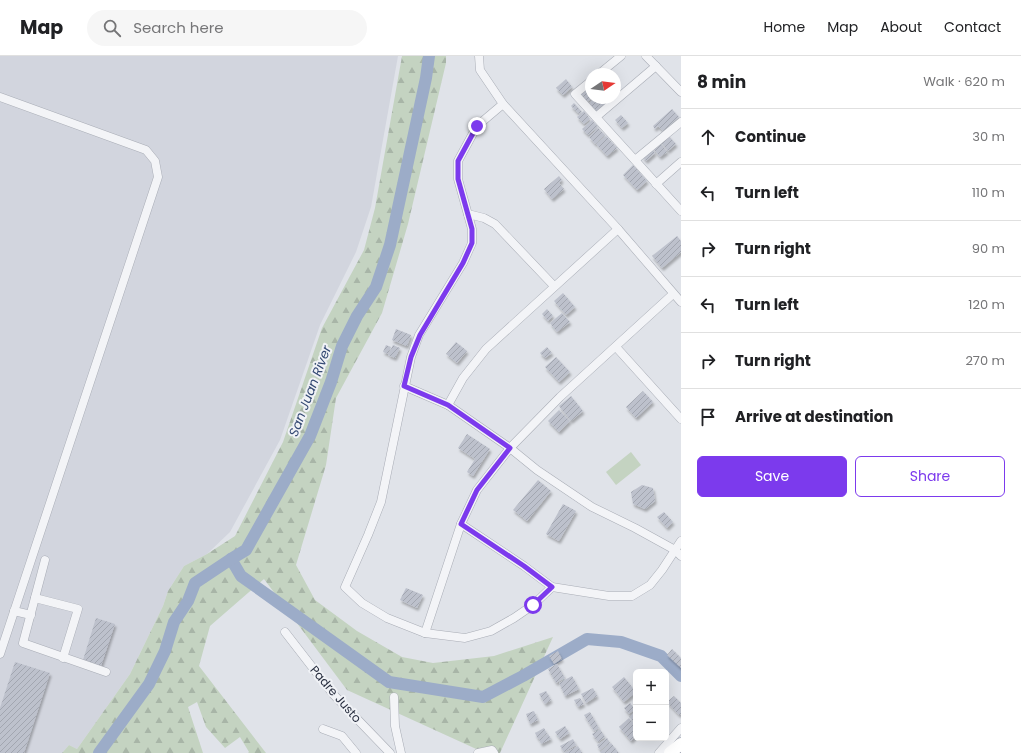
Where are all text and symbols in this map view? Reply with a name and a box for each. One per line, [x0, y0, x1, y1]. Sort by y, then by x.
search box [87, 10, 367, 46]
text: Map [20, 14, 63, 41]
icon: search [101, 17, 123, 39]
text: Search here [133, 17, 224, 38]
text: Home [763, 17, 805, 37]
text: Map [827, 17, 858, 37]
text: About [880, 17, 922, 37]
text: Contact [944, 17, 1001, 37]
north arrow [585, 68, 621, 104]
text: 8 min [697, 70, 746, 94]
text: Walk · 620 m [923, 72, 1005, 91]
route end [468, 117, 486, 135]
icon: ahead [697, 126, 719, 148]
text: Continue [735, 126, 806, 147]
text: 30 m [972, 127, 1005, 146]
icon: left [697, 182, 719, 204]
text: Turn left [735, 182, 799, 203]
text: 110 m [972, 183, 1005, 202]
icon: right [697, 238, 719, 260]
text: Turn right [735, 238, 811, 259]
text: 90 m [972, 239, 1005, 258]
icon: left [697, 294, 719, 316]
text: Turn left [735, 294, 799, 315]
text: 120 m [968, 295, 1005, 314]
water label: San Juan River [284, 342, 336, 439]
icon: right [697, 350, 719, 372]
text: Turn right [735, 350, 811, 371]
text: 270 m [965, 351, 1005, 370]
icon: arrive [697, 406, 719, 428]
text: Arrive at destination [735, 406, 893, 427]
button: Save [697, 456, 847, 497]
button: Share [855, 456, 1005, 497]
route start [524, 596, 542, 614]
street label: Padre Justo [306, 662, 366, 726]
map controls [633, 669, 669, 741]
button: + [633, 669, 669, 705]
button: − [633, 705, 669, 741]

